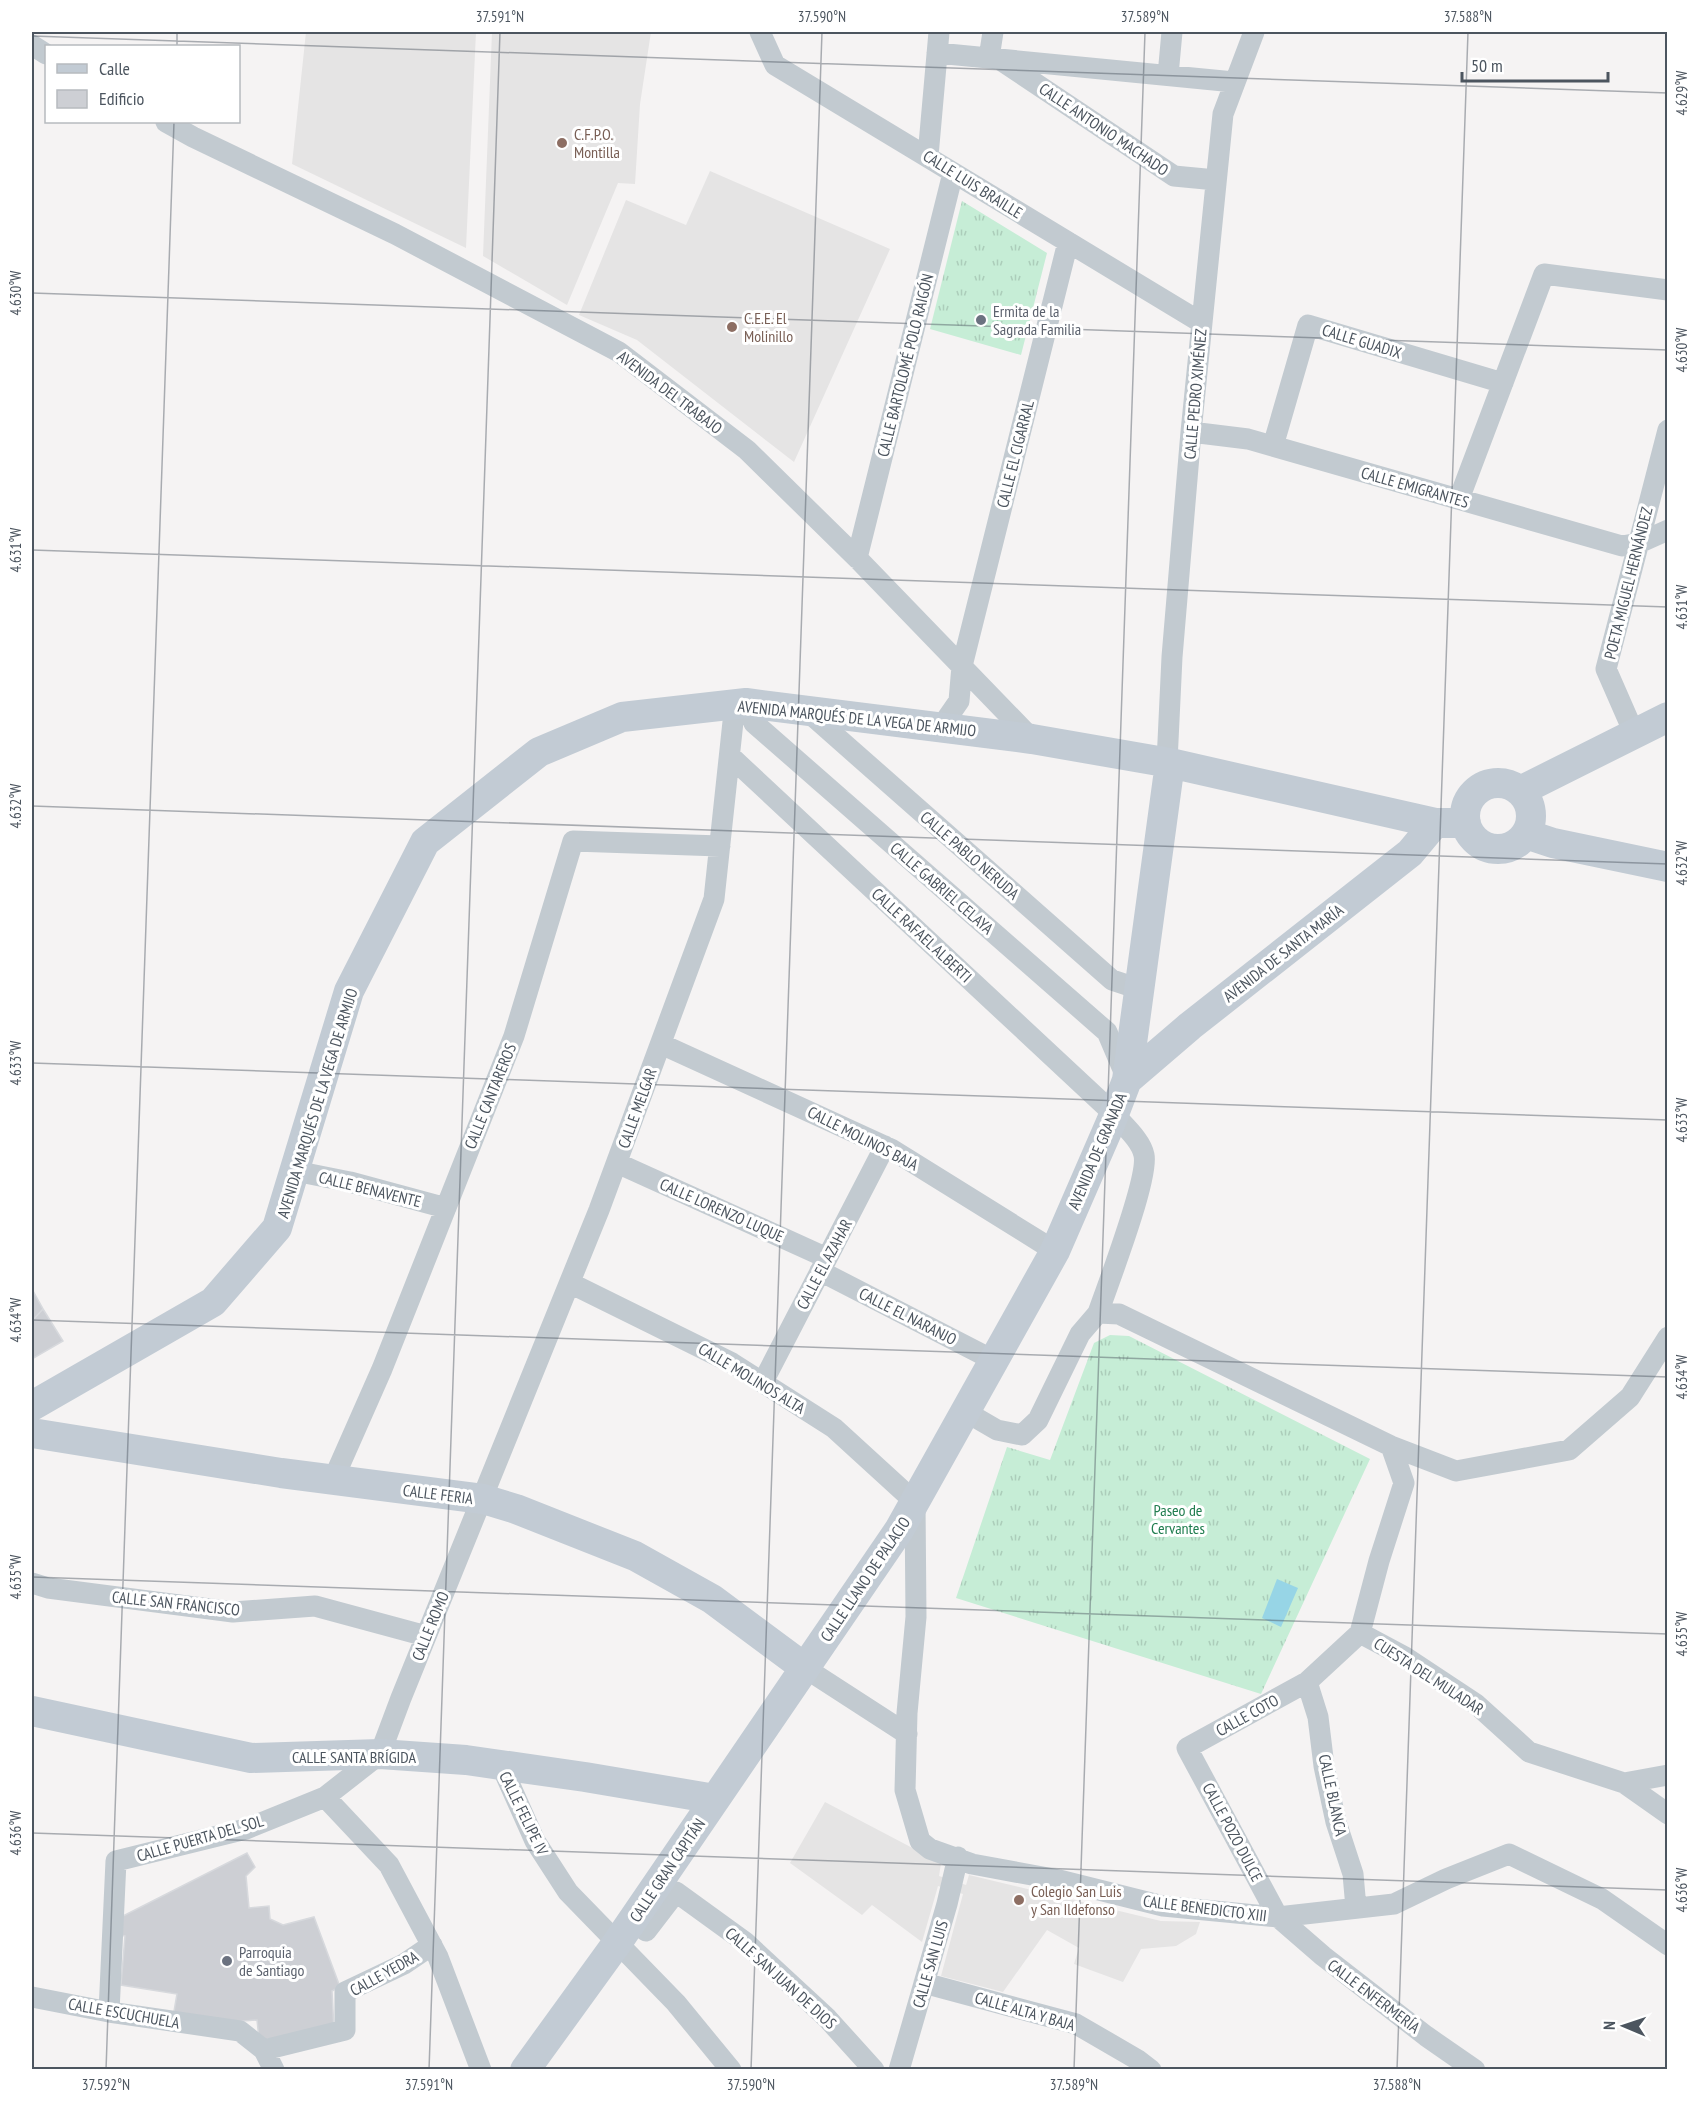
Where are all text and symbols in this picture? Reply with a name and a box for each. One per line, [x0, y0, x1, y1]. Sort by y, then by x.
text: 37.591°N [476, 7, 524, 26]
text: 37.590°N [798, 7, 846, 26]
text: 37.589°N [1121, 7, 1169, 26]
text: 37.588°N [1444, 7, 1492, 26]
legend [45, 45, 240, 123]
scale bar [1462, 45, 1608, 83]
text: 50 m [1471, 54, 1503, 77]
text: Calle [99, 57, 130, 80]
text: 4.629°W [1672, 71, 1691, 115]
street label: CALLE ANTONIO MACHADO [1036, 78, 1173, 180]
text: Edificio [99, 87, 145, 110]
place label: C.F.P.O. Montilla [574, 124, 620, 162]
marker: C.F.P.O. Montilla [555, 136, 569, 150]
street label: CALLE LUIS BRAILLE [920, 146, 1026, 223]
text: 4.630°W [6, 271, 25, 315]
street label: CALLE BARTOLOMÉ POLO RAIGÓN [873, 271, 937, 459]
place label: Ermita de la Sagrada Familia [993, 301, 1081, 339]
place label: C.E.E. El Molinillo [744, 308, 793, 346]
marker: Ermita de la Sagrada Familia [974, 313, 988, 327]
street label: CALLE GUADIX [1320, 319, 1404, 363]
marker: C.E.E. El Molinillo [725, 320, 739, 334]
street label: CALLE PEDRO XIMÉNEZ [1179, 328, 1211, 460]
text: 4.630°W [1672, 328, 1691, 372]
street label: AVENIDA DEL TRABAJO [614, 346, 727, 438]
street label: CALLE EL CIGARRAL [992, 398, 1038, 510]
street label: CALLE EMIGRANTES [1359, 462, 1471, 512]
street label: POETA MIGUEL HERNÁNDEZ [1599, 505, 1657, 661]
text: 4.631°W [6, 528, 25, 572]
text: 4.631°W [1672, 585, 1691, 629]
street label: AVENIDA MARQUÉS DE LA VEGA DE ARMIJO [737, 696, 977, 740]
text: 4.632°W [6, 784, 25, 828]
street label: CALLE PABLO NERUDA [916, 807, 1024, 904]
street label: CALLE GABRIEL CELAYA [886, 838, 998, 939]
text: 4.632°W [1672, 841, 1691, 885]
street label: CALLE RAFAEL ALBERTI [868, 884, 976, 986]
street label: AVENIDA DE SANTA MARÍA [1219, 900, 1347, 1006]
street label: AVENIDA MARQUÉS DE LA VEGA DE ARMIJO [272, 985, 362, 1220]
street label: CALLE CANTAREROS [460, 1040, 520, 1152]
text: 4.633°W [6, 1041, 25, 1085]
street label: CALLE MELGAR [613, 1065, 661, 1151]
street label: AVENIDA DE GRANADA [1063, 1089, 1131, 1213]
text: 4.633°W [1672, 1098, 1691, 1142]
street label: CALLE MOLINOS BAJA [804, 1101, 922, 1175]
street label: CALLE BENAVENTE [317, 1167, 423, 1211]
street label: CALLE LORENZO LUQUE [657, 1174, 787, 1246]
street label: CALLE EL AZAHAR [792, 1215, 856, 1313]
street label: CALLE EL NARANJO [856, 1283, 960, 1349]
text: 4.634°W [6, 1298, 25, 1342]
street label: CALLE MOLINOS ALTA [695, 1338, 809, 1418]
text: 4.634°W [1672, 1355, 1691, 1399]
street label: CALLE FERIA [402, 1480, 475, 1508]
park label: Paseo de Cervantes [1151, 1500, 1205, 1538]
street label: CALLE LLANO DE PALACIO [816, 1513, 914, 1645]
text: 4.635°W [6, 1555, 25, 1599]
street label: CALLE SAN FRANCISCO [111, 1586, 241, 1620]
street label: CALLE ROMO [407, 1588, 453, 1664]
text: 4.635°W [1672, 1612, 1691, 1656]
street label: CUESTA DEL MULADAR [1370, 1633, 1488, 1719]
street label: CALLE COTO [1212, 1690, 1282, 1740]
street label: CALLE SANTA BRÍGIDA [292, 1747, 416, 1767]
street label: CALLE BLANCA [1315, 1752, 1351, 1838]
street label: CALLE FELIPE IV [495, 1768, 553, 1859]
street label: CALLE POZO DULCE [1199, 1779, 1267, 1885]
street label: CALLE PUERTA DEL SOL [134, 1810, 266, 1866]
text: 4.636°W [6, 1811, 25, 1855]
street label: CALLE GRAN CAPITÁN [625, 1814, 709, 1926]
text: 4.636°W [1672, 1868, 1691, 1912]
place label: Colegio San Luis y San Ildefonso [1031, 1881, 1122, 1919]
street label: CALLE BENEDICTO XIII [1142, 1890, 1268, 1926]
marker: Colegio San Luis y San Ildefonso [1012, 1893, 1026, 1907]
street label: CALLE SAN LUIS [908, 1918, 952, 2010]
street label: CALLE SAN JUAN DE DIOS [721, 1923, 841, 2033]
place label: Parroquia de Santiago [239, 1942, 304, 1980]
street label: CALLE YEDRA [346, 1946, 422, 2000]
marker: Parroquia de Santiago [220, 1954, 234, 1968]
street label: CALLE ENFERMERÍA [1324, 1955, 1425, 2038]
street label: CALLE ALTA Y BAJA [973, 1987, 1078, 2035]
street label: CALLE ESCUCHUELA [67, 1993, 182, 2033]
north arrow [1594, 1996, 1654, 2056]
text: N [1599, 2021, 1619, 2030]
text: 37.592°N [82, 2075, 130, 2094]
text: 37.591°N [405, 2075, 453, 2094]
text: 37.590°N [727, 2075, 775, 2094]
text: 37.589°N [1050, 2075, 1098, 2094]
text: 37.588°N [1373, 2075, 1421, 2094]

